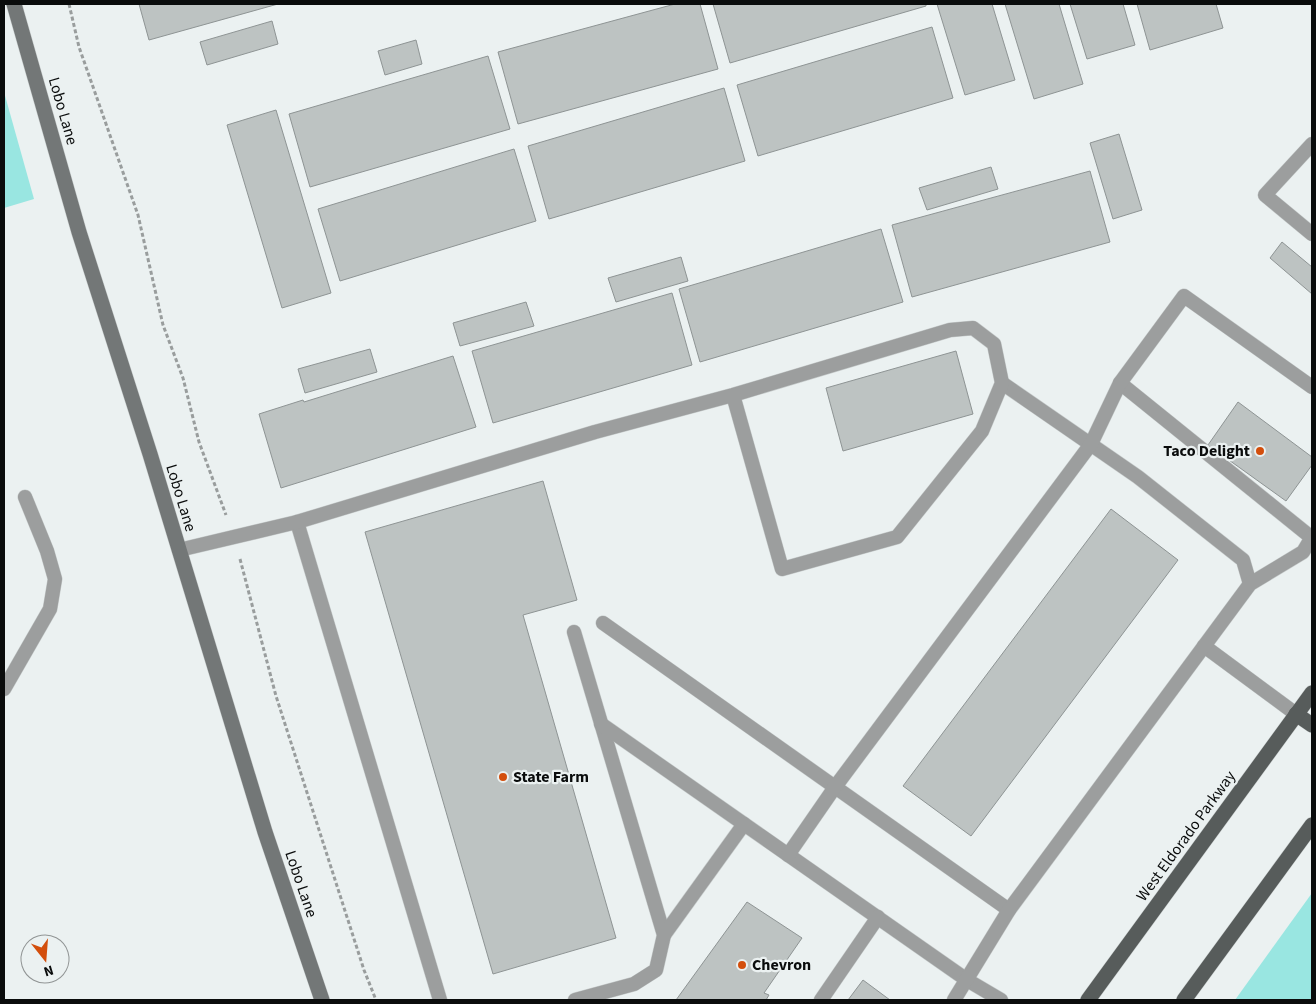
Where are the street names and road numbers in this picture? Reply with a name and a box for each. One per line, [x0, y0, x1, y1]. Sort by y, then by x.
street label: Lobo Lane [43, 75, 83, 147]
street label: Lobo Lane [160, 462, 202, 535]
street label: West Eldorado Parkway [1131, 766, 1241, 906]
street label: Lobo Lane [279, 848, 323, 920]

